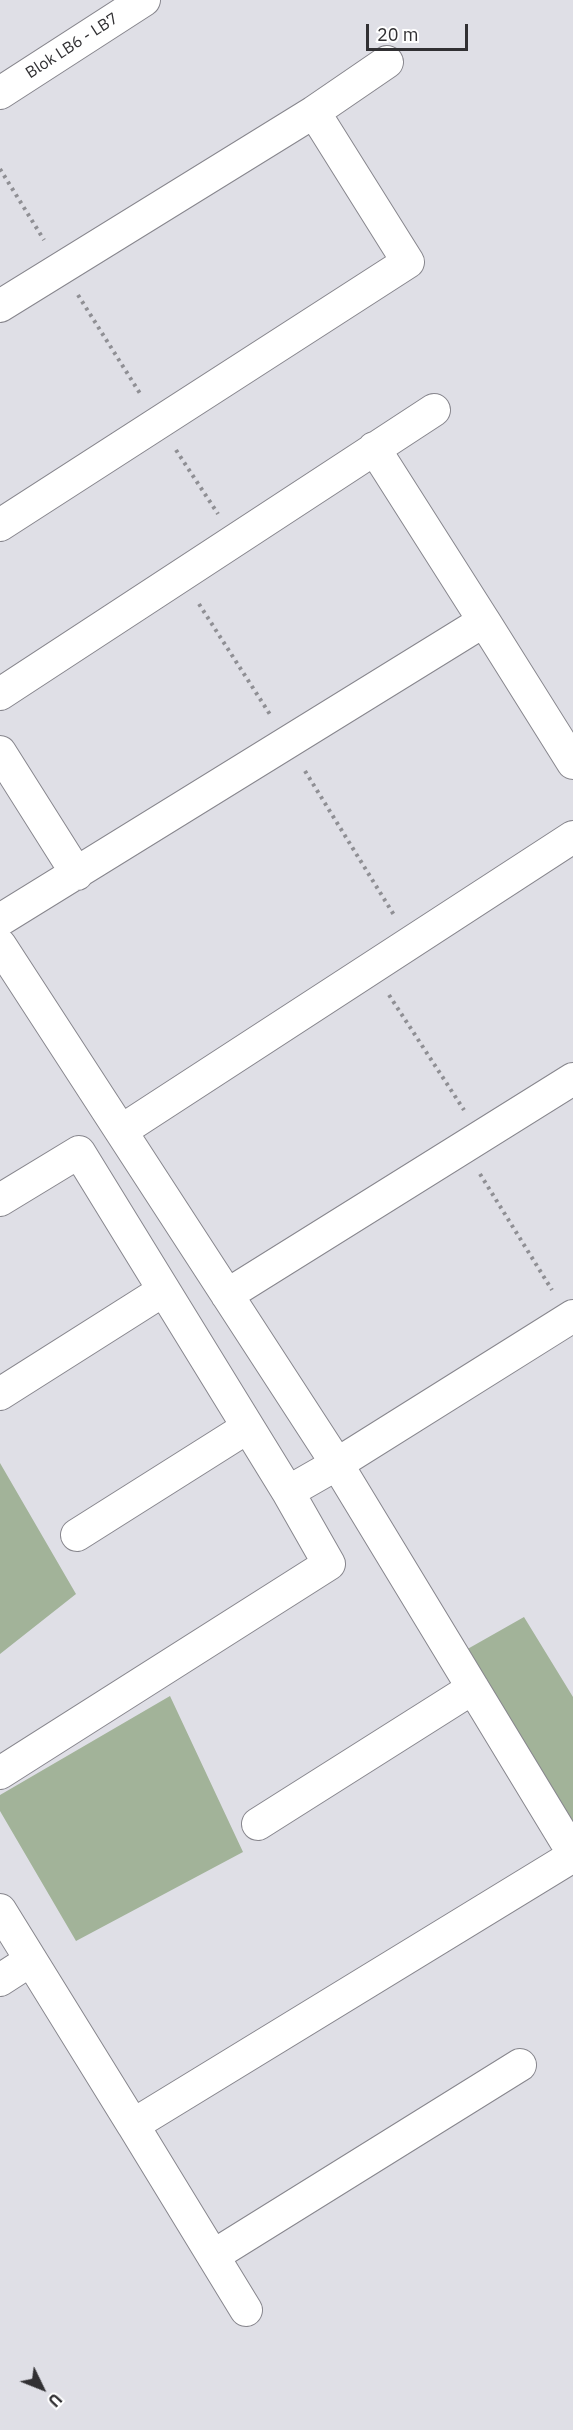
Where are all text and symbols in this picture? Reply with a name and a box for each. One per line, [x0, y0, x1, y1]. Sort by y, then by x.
street label: Blok LB6 - LB7 [22, 9, 122, 83]
scale bar [369, 12, 471, 50]
text: 20 m [377, 23, 419, 46]
north arrow [12, 2358, 72, 2418]
text: U [44, 2389, 66, 2411]

